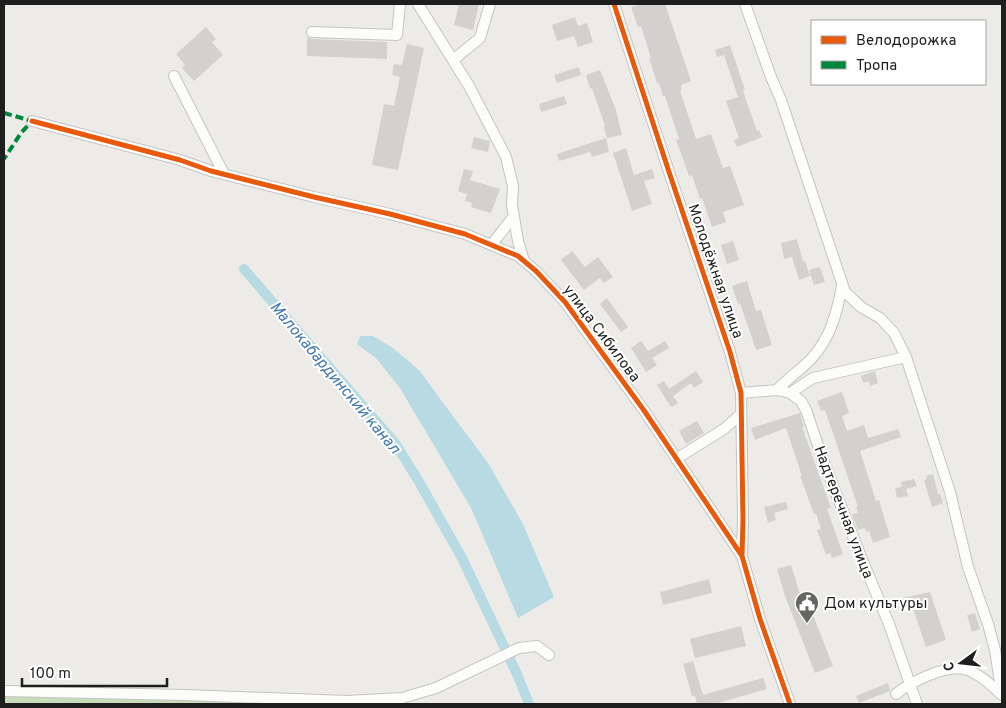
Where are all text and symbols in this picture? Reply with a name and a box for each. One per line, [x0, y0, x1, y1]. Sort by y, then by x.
legend [811, 20, 986, 85]
text: Велодорожка [856, 32, 956, 51]
text: Тропа [856, 57, 897, 76]
street label: Молодёжная улица [683, 202, 747, 341]
street label: улица Сибилова [558, 281, 644, 386]
water label: Малокабардинский канал [265, 298, 405, 459]
street label: Надтеречная улица [809, 444, 877, 582]
public building icon: Дом культуры [794, 590, 820, 624]
place label: Дом культуры [824, 595, 927, 614]
north arrow [936, 638, 986, 688]
scale bar [22, 656, 168, 688]
text: С [941, 659, 959, 673]
text: 100 m [30, 665, 71, 684]

